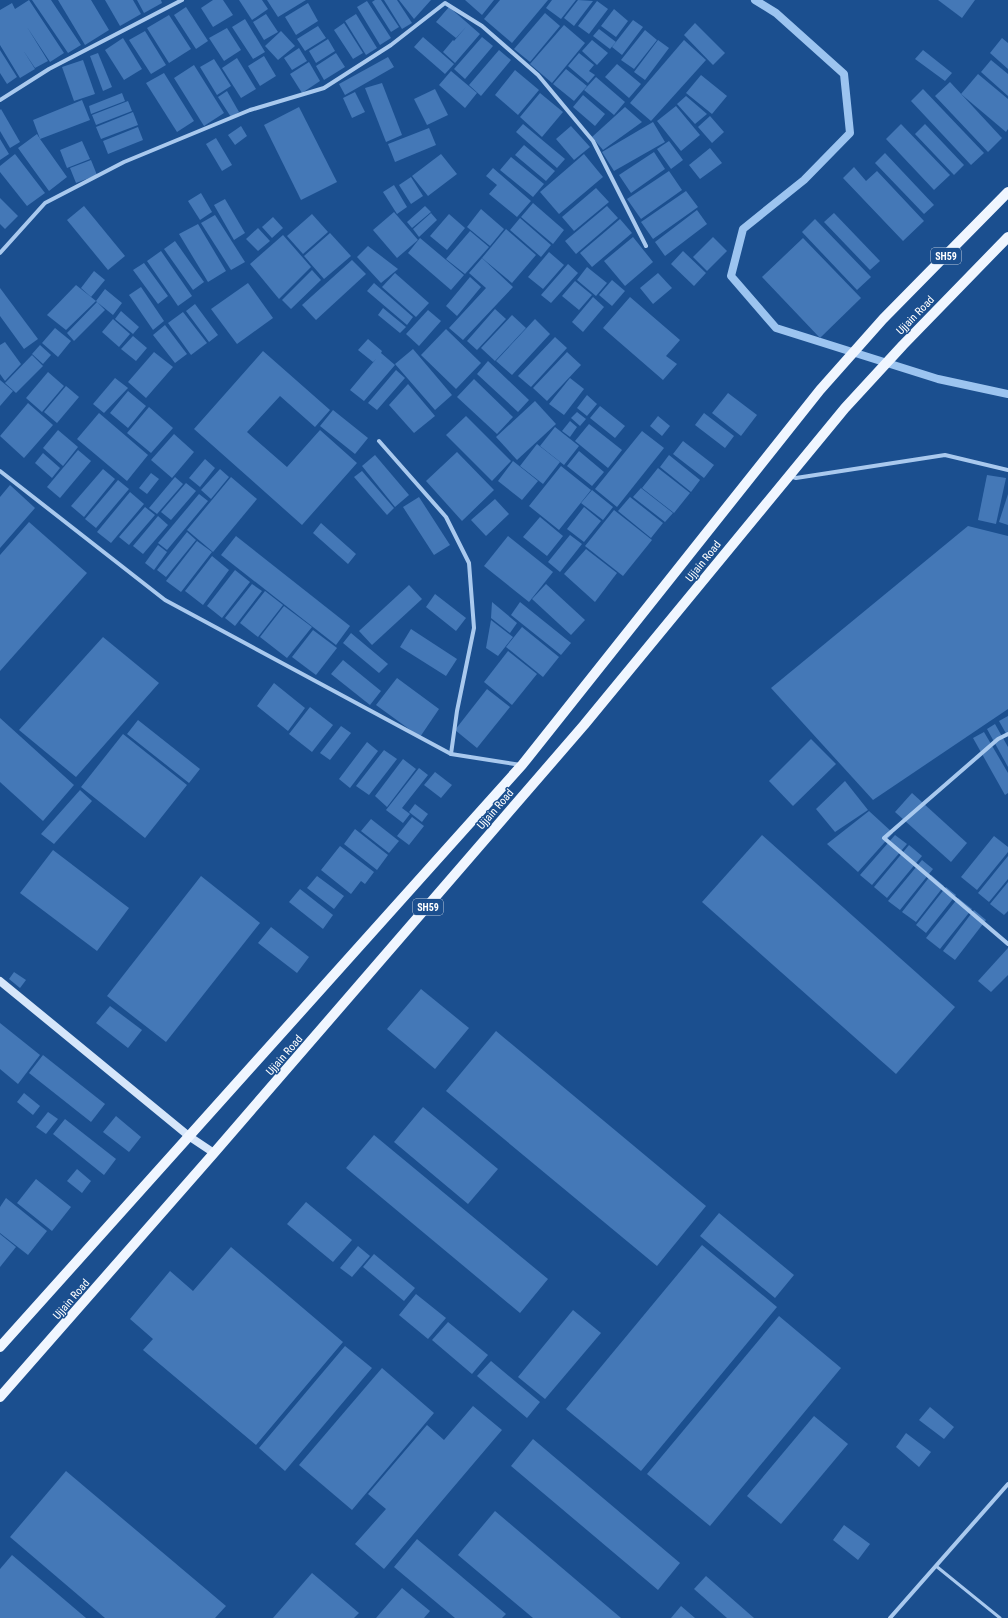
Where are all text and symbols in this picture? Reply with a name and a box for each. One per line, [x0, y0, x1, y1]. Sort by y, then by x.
road number: SH59 [931, 248, 961, 264]
street label: Ujjain Road [894, 293, 937, 337]
street label: Ujjain Road [683, 538, 724, 584]
street label: Ujjain Road [474, 787, 516, 832]
road number: SH59 [413, 899, 443, 915]
street label: Ujjain Road [263, 1033, 305, 1078]
street label: Ujjain Road [50, 1277, 92, 1322]

